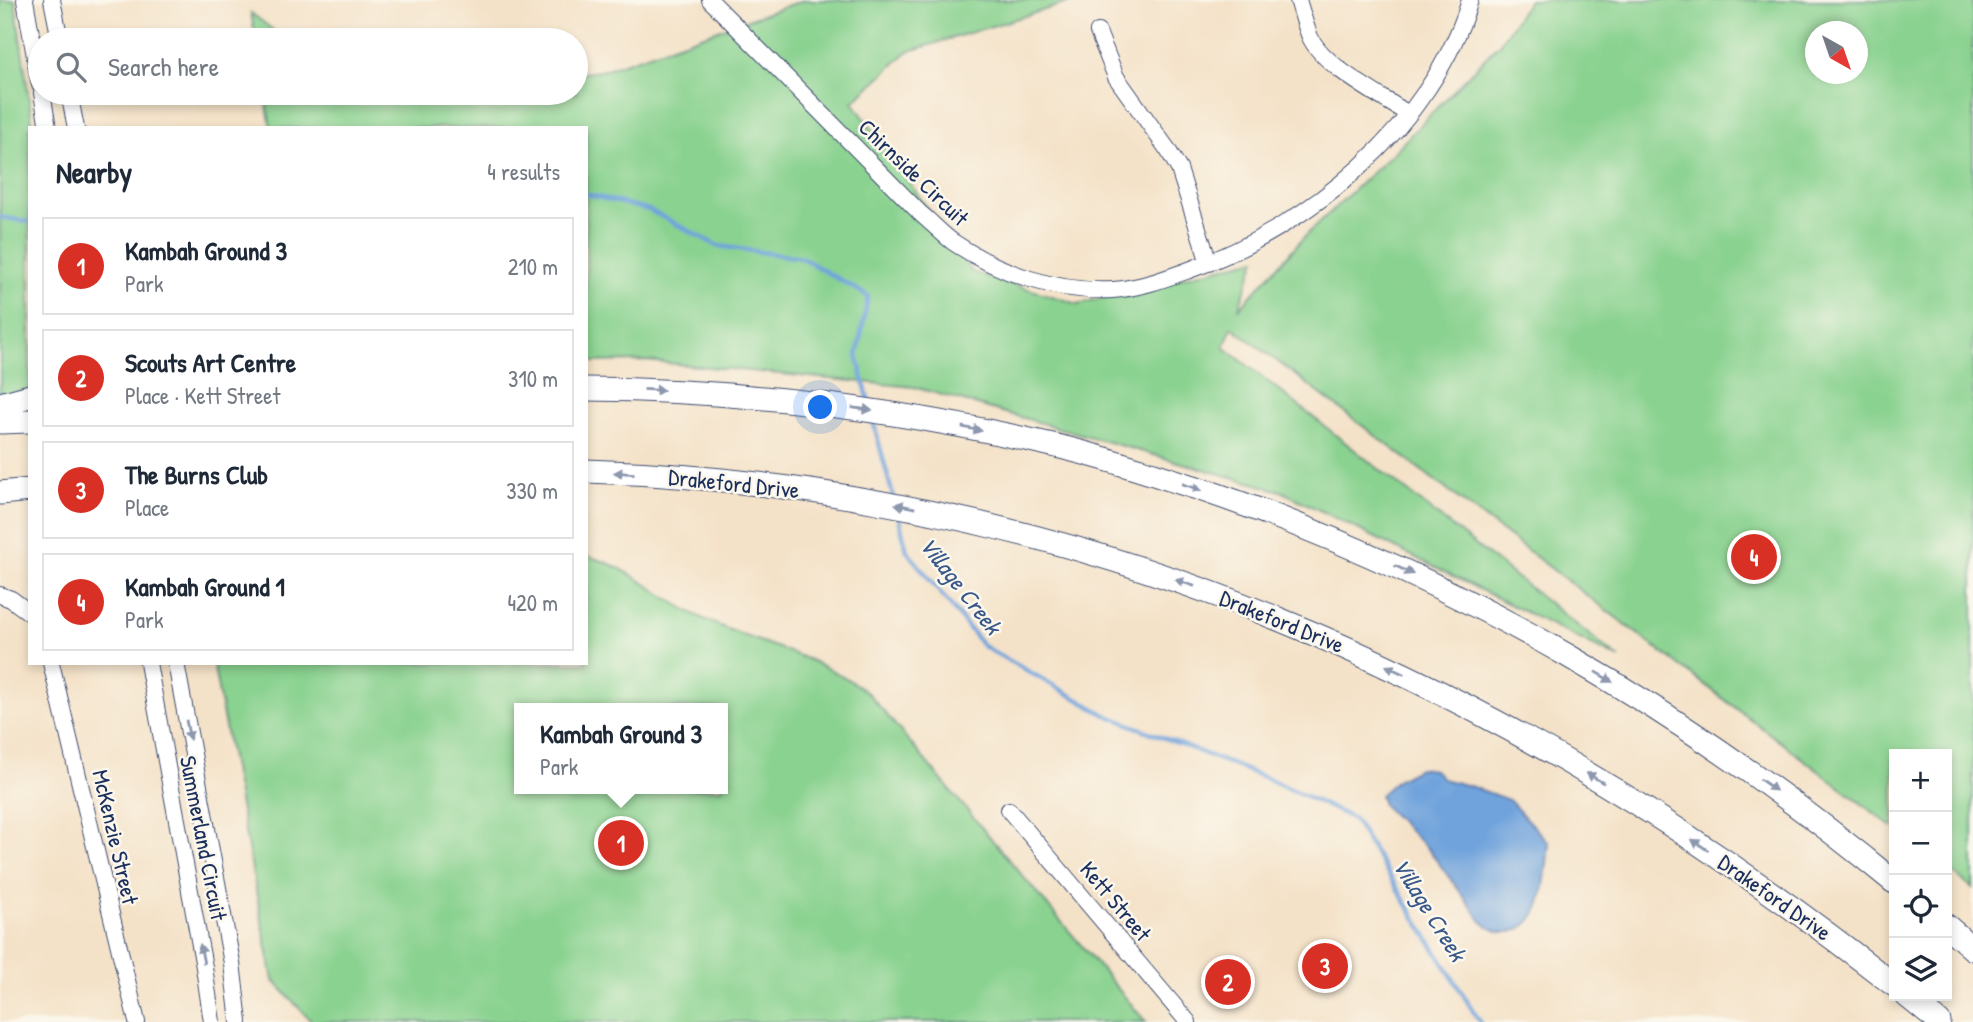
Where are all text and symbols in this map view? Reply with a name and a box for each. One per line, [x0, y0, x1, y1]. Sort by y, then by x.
north arrow [1805, 21, 1868, 84]
search box [28, 28, 588, 105]
icon: search [52, 48, 90, 86]
text: Search here [108, 49, 219, 84]
street label: Chirnside Circuit [852, 112, 977, 233]
text: Nearby [56, 152, 132, 192]
text: 4 results [487, 156, 560, 187]
text: Kambah Ground 3 [125, 233, 287, 268]
text: 1 [77, 251, 85, 282]
text: 210 m [508, 251, 558, 282]
text: Park [125, 268, 163, 299]
text: Scouts Art Centre [125, 345, 296, 380]
text: 2 [76, 363, 86, 394]
text: 310 m [508, 363, 558, 394]
text: Place · Kett Street [125, 380, 280, 411]
one-way arrow [644, 384, 666, 395]
your location [803, 390, 837, 424]
one-way arrow [851, 404, 873, 415]
one-way arrow [961, 424, 983, 435]
text: The Burns Club [125, 457, 268, 492]
street label: Drakeford Drive [667, 461, 801, 505]
one-way arrow [613, 467, 635, 478]
text: 3 [76, 475, 86, 506]
text: 330 m [506, 475, 558, 506]
one-way arrow [1182, 482, 1203, 493]
text: Place [125, 492, 169, 523]
one-way arrow [894, 501, 916, 512]
water label: Village Creek [912, 530, 1011, 643]
pin: 4 [1731, 531, 1777, 583]
one-way arrow [1394, 564, 1414, 575]
text: Kambah Ground 1 [125, 569, 285, 604]
one-way arrow [1174, 577, 1195, 588]
street label: Drakeford Drive [1215, 582, 1349, 660]
text: 4 [77, 587, 85, 618]
text: 420 m [507, 587, 558, 618]
text: Park [125, 604, 163, 635]
one-way arrow [1385, 664, 1405, 676]
one-way arrow [1595, 671, 1614, 683]
popup [514, 703, 728, 794]
text: Kambah Ground 3 [540, 716, 702, 751]
one-way arrow [183, 719, 194, 741]
map controls [1889, 749, 1952, 1001]
button: + [1889, 749, 1952, 812]
text: Park [540, 751, 578, 782]
street label: Summerland Circuit [173, 753, 235, 924]
street label: McKenzie Street [85, 767, 147, 908]
one-way arrow [1585, 772, 1604, 785]
one-way arrow [1759, 778, 1777, 792]
button: − [1889, 812, 1952, 875]
pin: 1 [598, 817, 644, 869]
one-way arrow [1691, 838, 1709, 852]
street label: Drakeford Drive [1712, 847, 1838, 947]
water label: Village Creek [1385, 851, 1475, 969]
street label: Kett Street [1073, 854, 1159, 949]
button: locate [1889, 875, 1952, 938]
button: layers [1889, 938, 1952, 1001]
pin: 3 [1302, 940, 1348, 992]
one-way arrow [196, 943, 207, 965]
pin: 2 [1205, 956, 1251, 1008]

